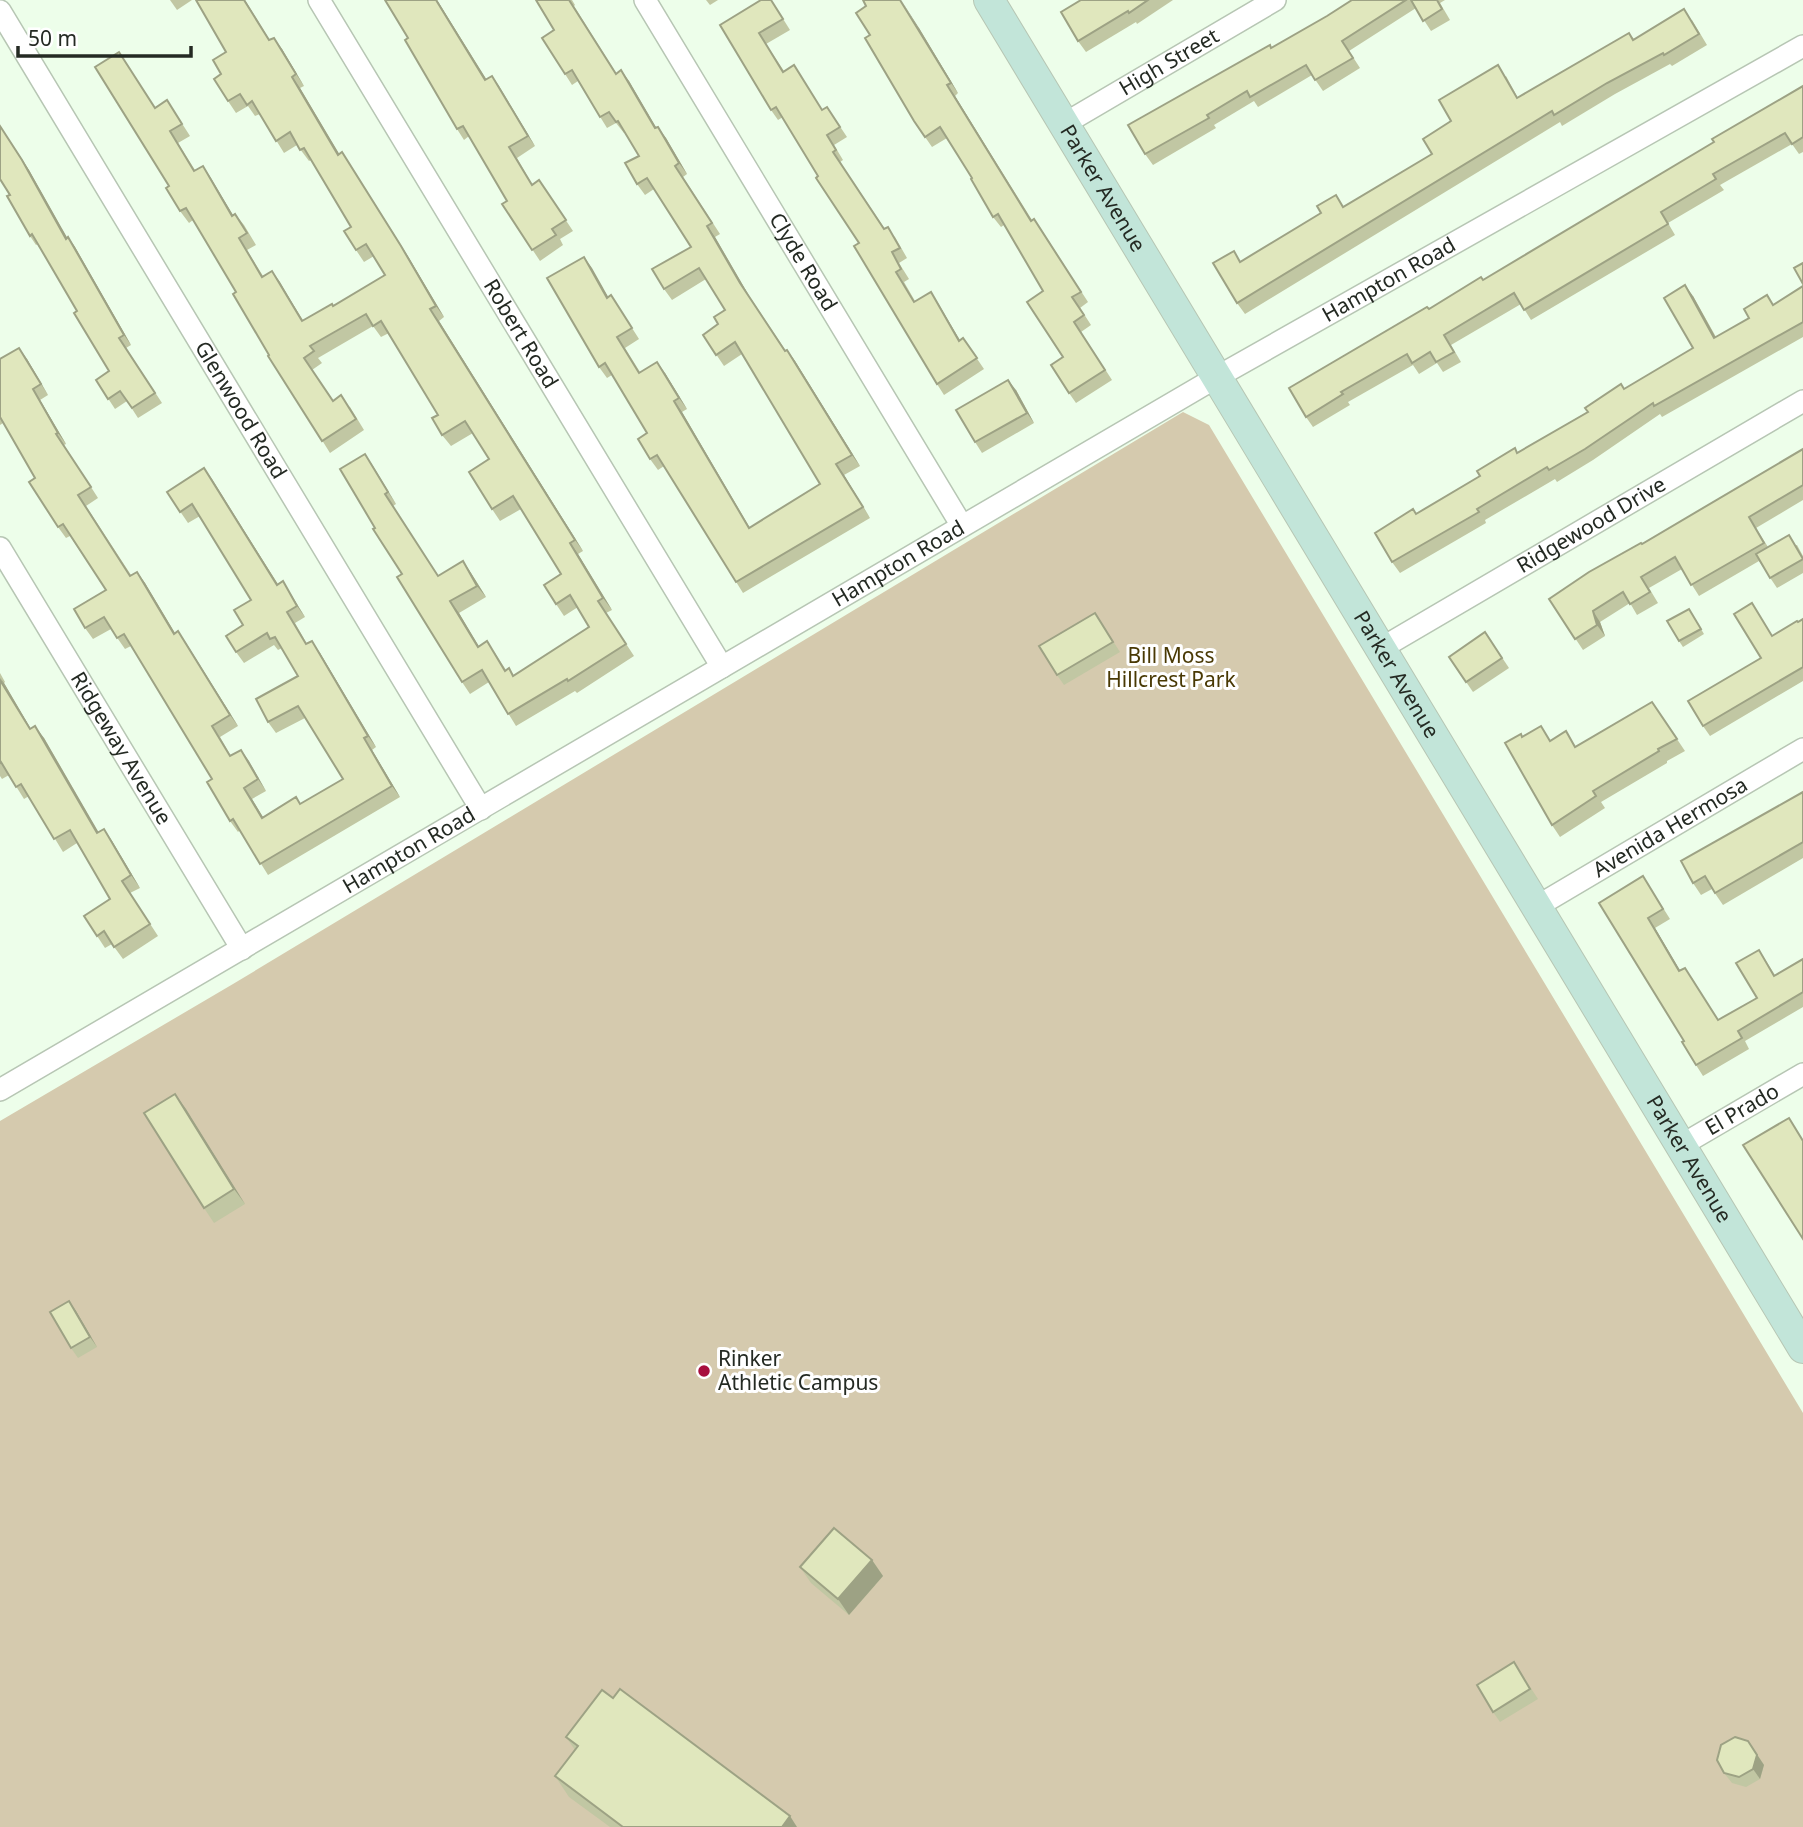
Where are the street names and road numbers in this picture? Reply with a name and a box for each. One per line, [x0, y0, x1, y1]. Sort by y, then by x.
street label: High Street [1114, 21, 1224, 102]
street label: Parker Avenue [1054, 119, 1153, 257]
street label: Clyde Road [763, 207, 844, 316]
street label: Hampton Road [1317, 230, 1460, 328]
street label: Robert Road [478, 273, 565, 393]
street label: Glenwood Road [189, 335, 294, 484]
street label: Ridgewood Drive [1511, 470, 1670, 579]
street label: Hampton Road [826, 513, 969, 613]
street label: Parker Avenue [1348, 605, 1446, 743]
street label: Ridgeway Avenue [65, 666, 179, 830]
street label: Avenida Hermosa [1587, 770, 1752, 883]
street label: Hampton Road [337, 800, 480, 899]
street label: El Prado [1700, 1076, 1784, 1141]
street label: Parker Avenue [1641, 1090, 1739, 1228]

